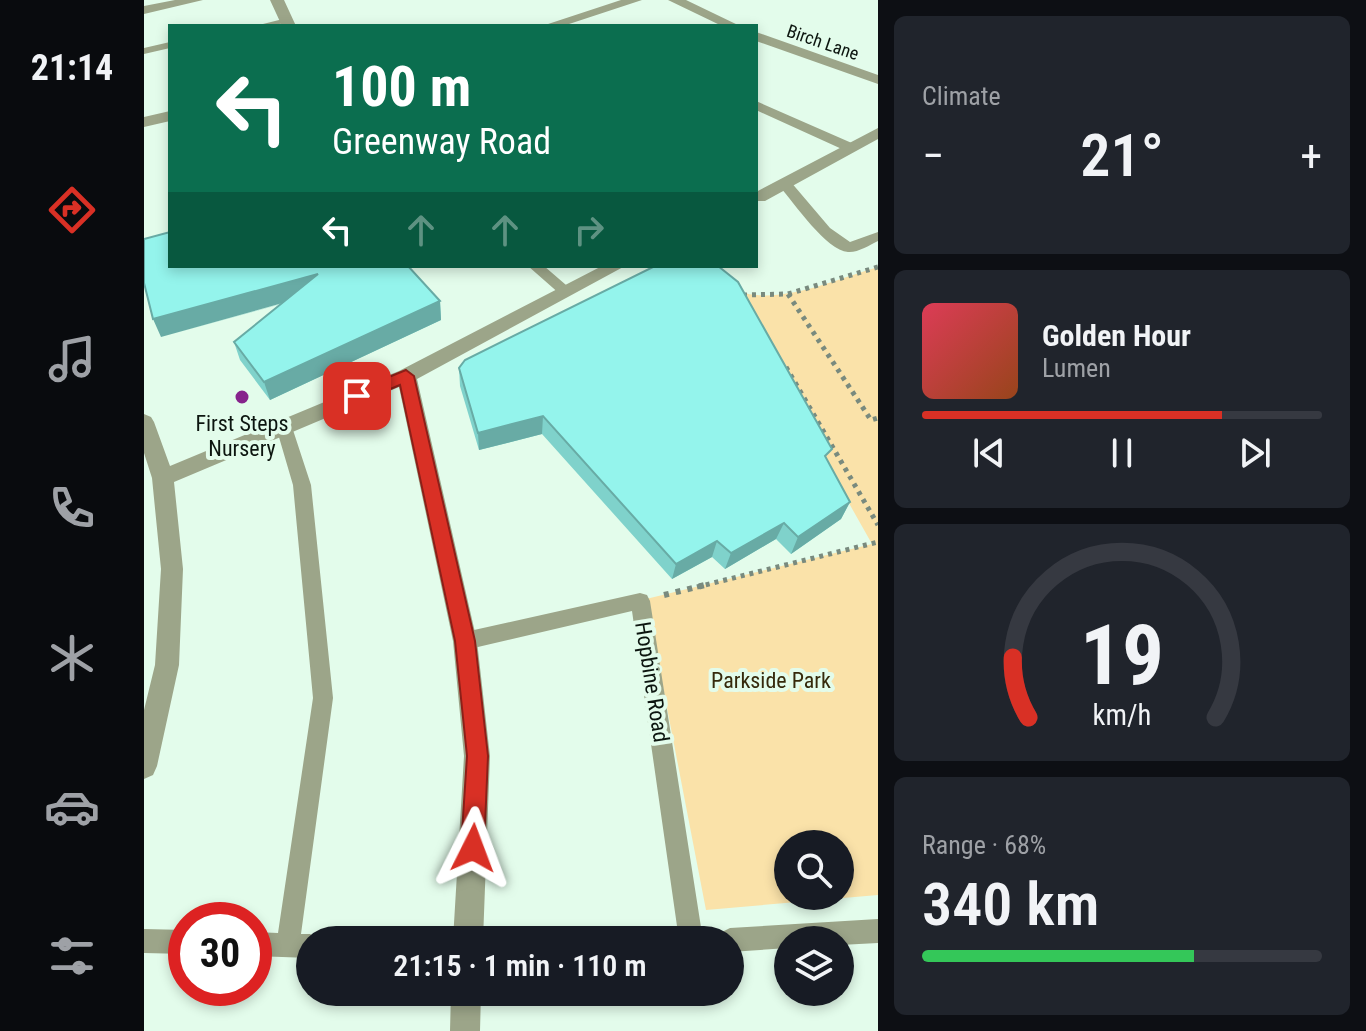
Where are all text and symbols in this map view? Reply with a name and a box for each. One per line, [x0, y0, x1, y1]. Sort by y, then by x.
street label: Birch Lane [784, 20, 862, 64]
text: 21:14 [31, 47, 113, 89]
text: 100 m [332, 54, 471, 120]
icon: left [200, 56, 304, 160]
text: Climate [922, 81, 1001, 111]
text: 21° [1080, 120, 1164, 191]
text: Greenway Road [332, 121, 551, 163]
text: − [922, 130, 944, 182]
text: + [1300, 130, 1322, 182]
icon: directions [44, 182, 100, 238]
icon: left [315, 208, 359, 252]
icon: ahead [399, 208, 443, 252]
icon: ahead [483, 208, 527, 252]
icon: right [567, 208, 611, 252]
text: Golden Hour [1042, 318, 1191, 353]
icon: music [44, 331, 100, 387]
text: Lumen [1042, 353, 1111, 383]
pin [323, 362, 391, 430]
icon: arrive [335, 374, 379, 418]
marker: First Steps Nursery [233, 388, 251, 406]
place label: First Steps Nursery [195, 411, 289, 461]
icon: previous [967, 431, 1011, 475]
icon: pause [1100, 431, 1144, 475]
icon: next [1233, 431, 1277, 475]
icon: phone [44, 480, 100, 536]
text: 19 [1080, 607, 1164, 704]
street label: Hopbine Road [630, 620, 674, 744]
icon: climate [44, 630, 100, 686]
park label: Parkside Park [711, 668, 831, 693]
text: km/h [1093, 699, 1151, 733]
icon: car [44, 779, 100, 835]
position arrow [431, 806, 515, 890]
map controls [774, 830, 854, 1006]
button: search [774, 830, 854, 910]
text: Range · 68% [922, 830, 1046, 860]
text: 340 km [922, 869, 1099, 940]
speed limit sign: 30 [168, 902, 272, 1006]
button: layers [774, 926, 854, 1006]
icon: filters [44, 928, 100, 984]
text: 21:15 · 1 min · 110 m [393, 948, 647, 983]

